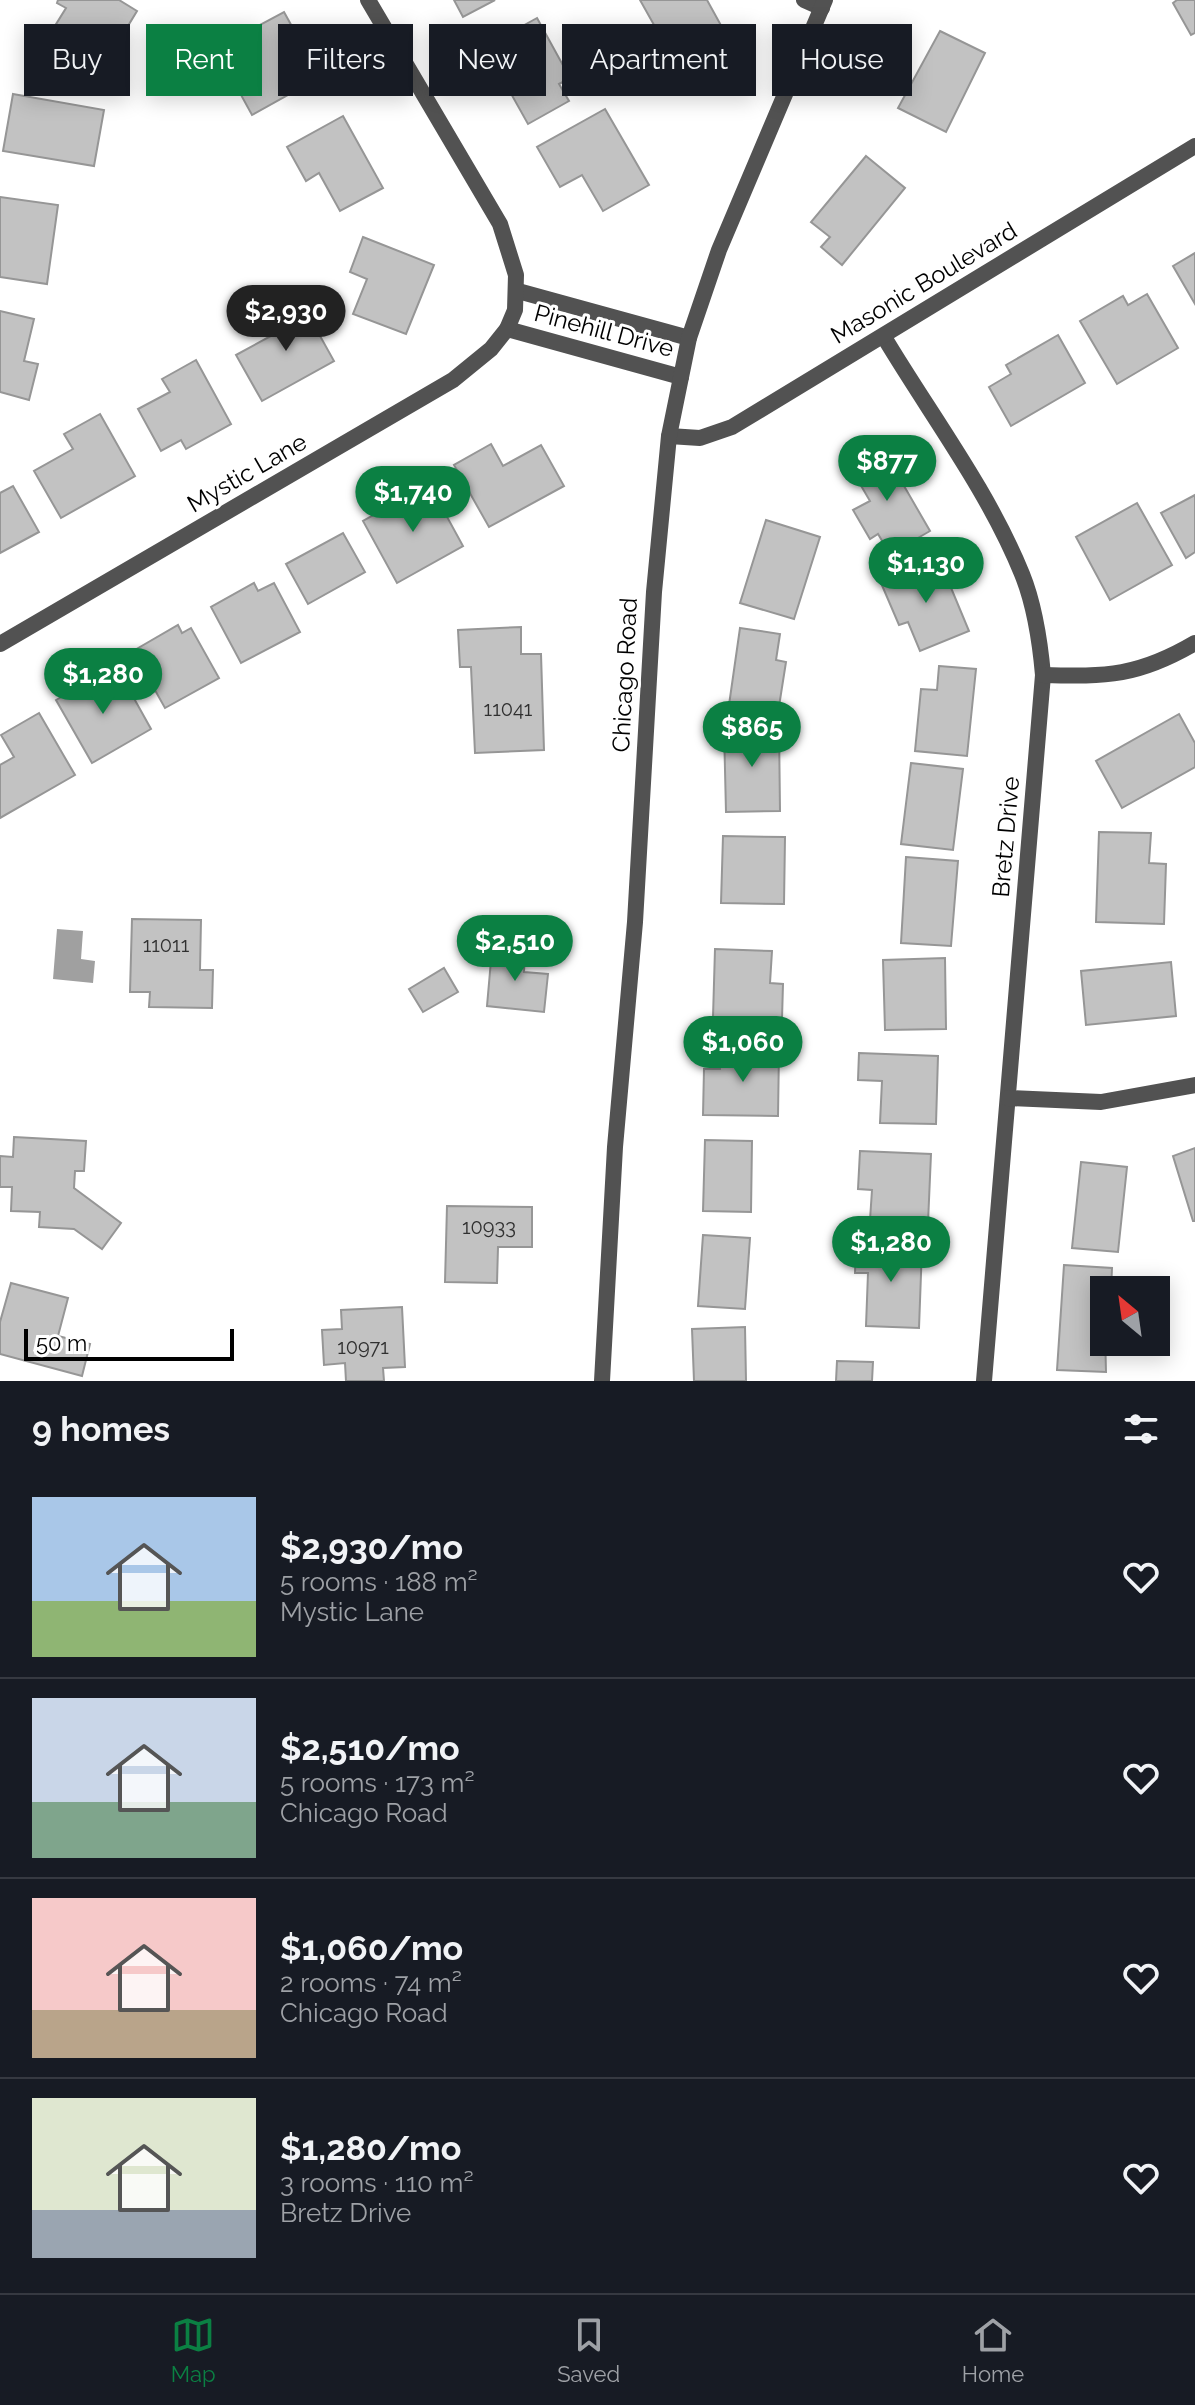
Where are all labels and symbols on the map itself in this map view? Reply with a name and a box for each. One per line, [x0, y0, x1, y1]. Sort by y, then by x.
street label: Masonic Boulevard [826, 216, 1022, 350]
pin: $2,930 [221, 285, 351, 353]
street label: Pinehill Drive [531, 298, 677, 363]
street label: Mystic Lane [182, 427, 312, 518]
pin: $877 [840, 435, 934, 503]
pin: $1,740 [348, 466, 478, 534]
pin: $1,130 [861, 537, 991, 605]
street label: Chicago Road [606, 597, 643, 753]
pin: $1,280 [38, 648, 168, 716]
house number: 11041 [484, 697, 533, 721]
pin: $865 [705, 701, 799, 769]
street label: Bretz Drive [986, 775, 1025, 899]
pin: $2,510 [450, 915, 580, 983]
house number: 11011 [143, 933, 190, 957]
pin: $1,060 [678, 1016, 808, 1084]
house number: 10933 [462, 1215, 516, 1239]
pin: $1,280 [826, 1216, 956, 1284]
north arrow [1090, 1276, 1170, 1356]
scale bar [24, 1325, 234, 1361]
house number: 10971 [337, 1335, 389, 1359]

